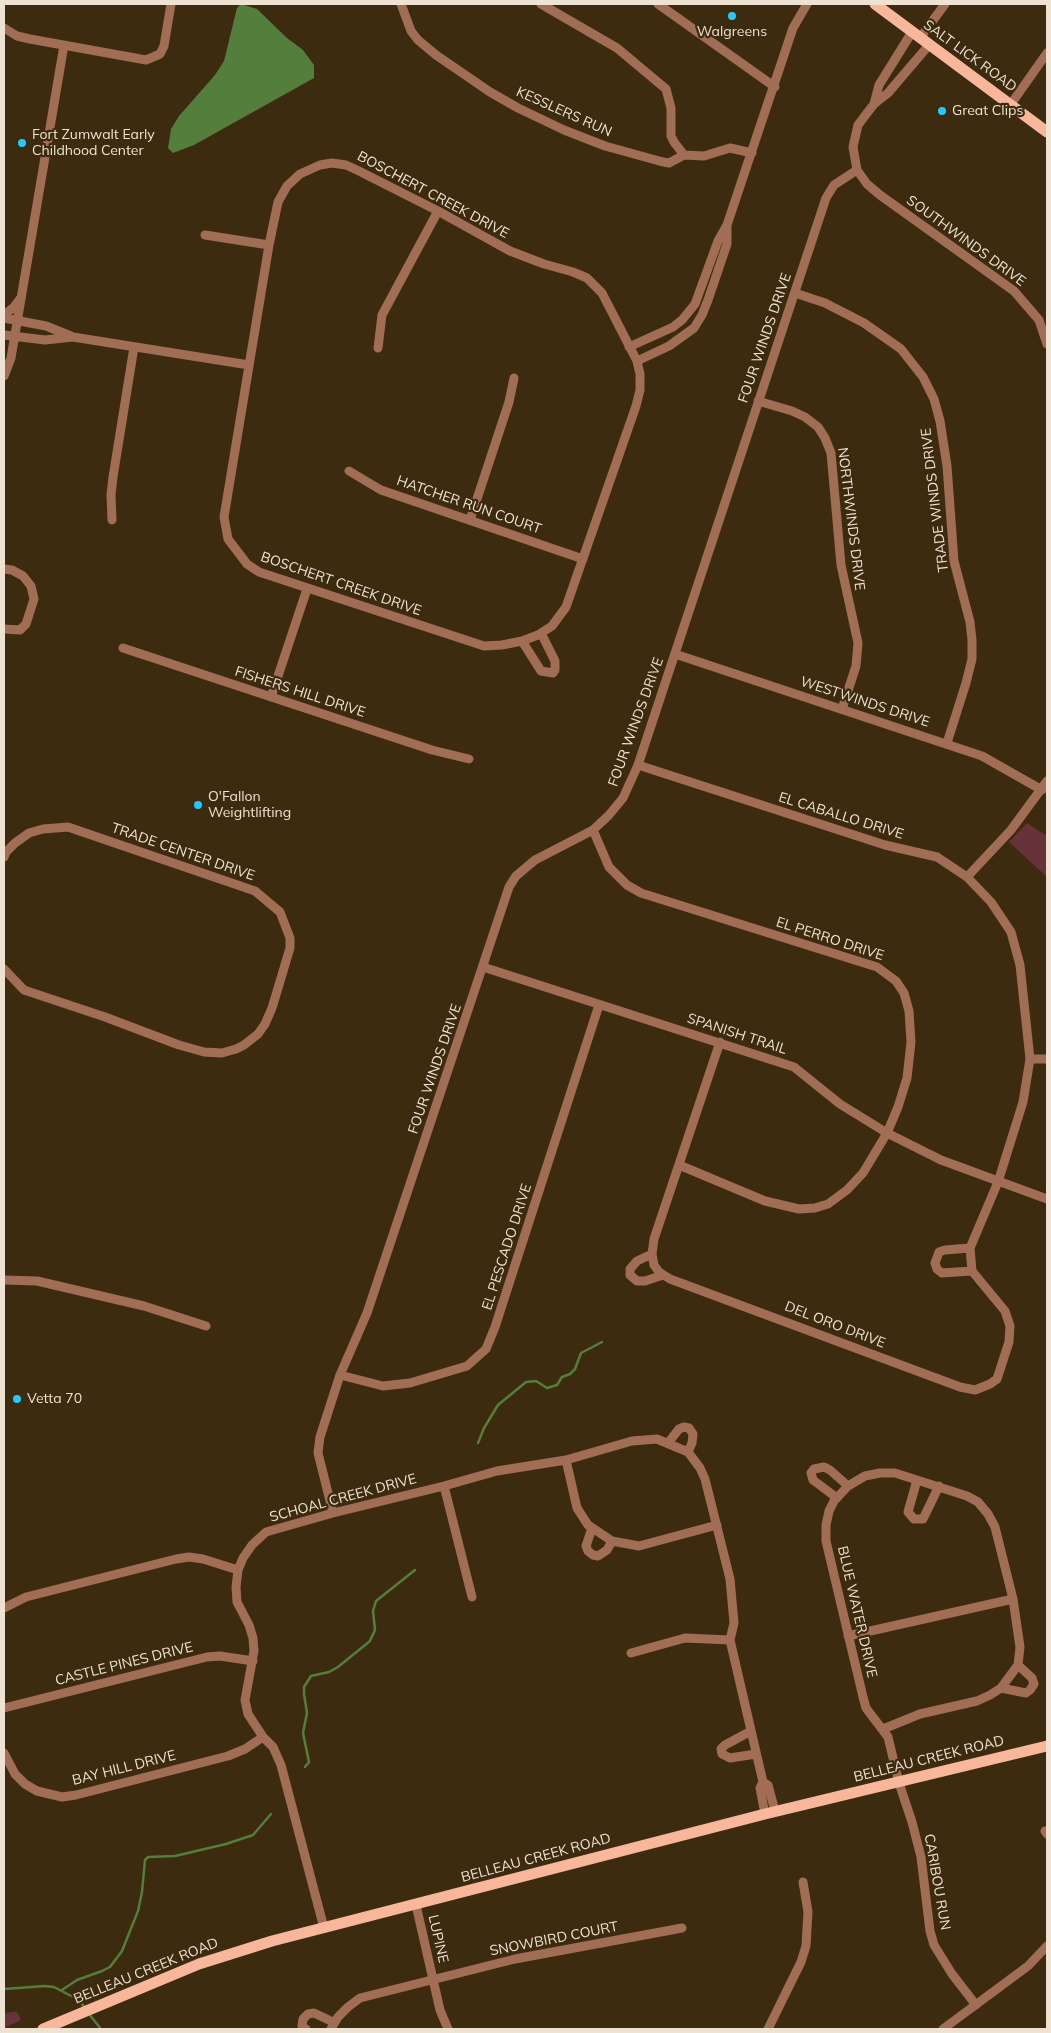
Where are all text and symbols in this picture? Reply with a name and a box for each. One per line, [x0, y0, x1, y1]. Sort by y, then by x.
marker: Walgreens [726, 10, 738, 22]
street label: SALT LICK ROAD [920, 16, 1020, 96]
place label: Walgreens [697, 24, 767, 40]
street label: KESSLERS RUN [514, 83, 614, 141]
place label: Great Clips [952, 103, 1023, 119]
marker: Great Clips [936, 105, 948, 117]
place label: Fort Zumwalt Early Childhood Center [32, 127, 155, 160]
marker: Fort Zumwalt Early Childhood Center [16, 137, 28, 149]
street label: BOSCHERT CREEK DRIVE [354, 148, 512, 242]
street label: SOUTHWINDS DRIVE [903, 192, 1029, 290]
street label: FOUR WINDS DRIVE [735, 271, 795, 405]
street label: TRADE WINDS DRIVE [918, 427, 952, 573]
street label: NORTHWINDS DRIVE [834, 446, 868, 592]
street label: HATCHER RUN COURT [394, 472, 544, 538]
street label: BOSCHERT CREEK DRIVE [258, 549, 424, 619]
street label: FOUR WINDS DRIVE [605, 655, 667, 789]
street label: FISHERS HILL DRIVE [233, 663, 367, 721]
street label: WESTWINDS DRIVE [798, 673, 932, 731]
place label: O'Fallon Weightlifting [208, 789, 291, 822]
street label: EL CABALLO DRIVE [776, 789, 906, 843]
marker: O'Fallon Weightlifting [192, 799, 204, 811]
street label: TRADE CENTER DRIVE [109, 820, 257, 884]
street label: EL PERRO DRIVE [774, 914, 886, 964]
street label: FOUR WINDS DRIVE [405, 1002, 465, 1136]
street label: SPANISH TRAIL [685, 1010, 789, 1058]
street label: EL PESCADO DRIVE [479, 1182, 535, 1312]
street label: DEL ORO DRIVE [782, 1298, 888, 1352]
place label: Vetta 70 [27, 1391, 82, 1407]
marker: Vetta 70 [11, 1393, 23, 1405]
street label: SCHOAL CREEK DRIVE [268, 1470, 418, 1526]
street label: BLUE WATER DRIVE [834, 1544, 880, 1680]
street label: CASTLE PINES DRIVE [53, 1639, 195, 1689]
street label: BELLEAU CREEK ROAD [852, 1732, 1006, 1786]
street label: BAY HILL DRIVE [71, 1747, 177, 1789]
street label: BELLEAU CREEK ROAD [459, 1830, 613, 1886]
street label: CARIBOU RUN [920, 1833, 954, 1931]
street label: LUPINE [424, 1913, 452, 1965]
street label: SNOWBIRD COURT [488, 1918, 620, 1960]
street label: BELLEAU CREEK ROAD [71, 1934, 221, 2008]

